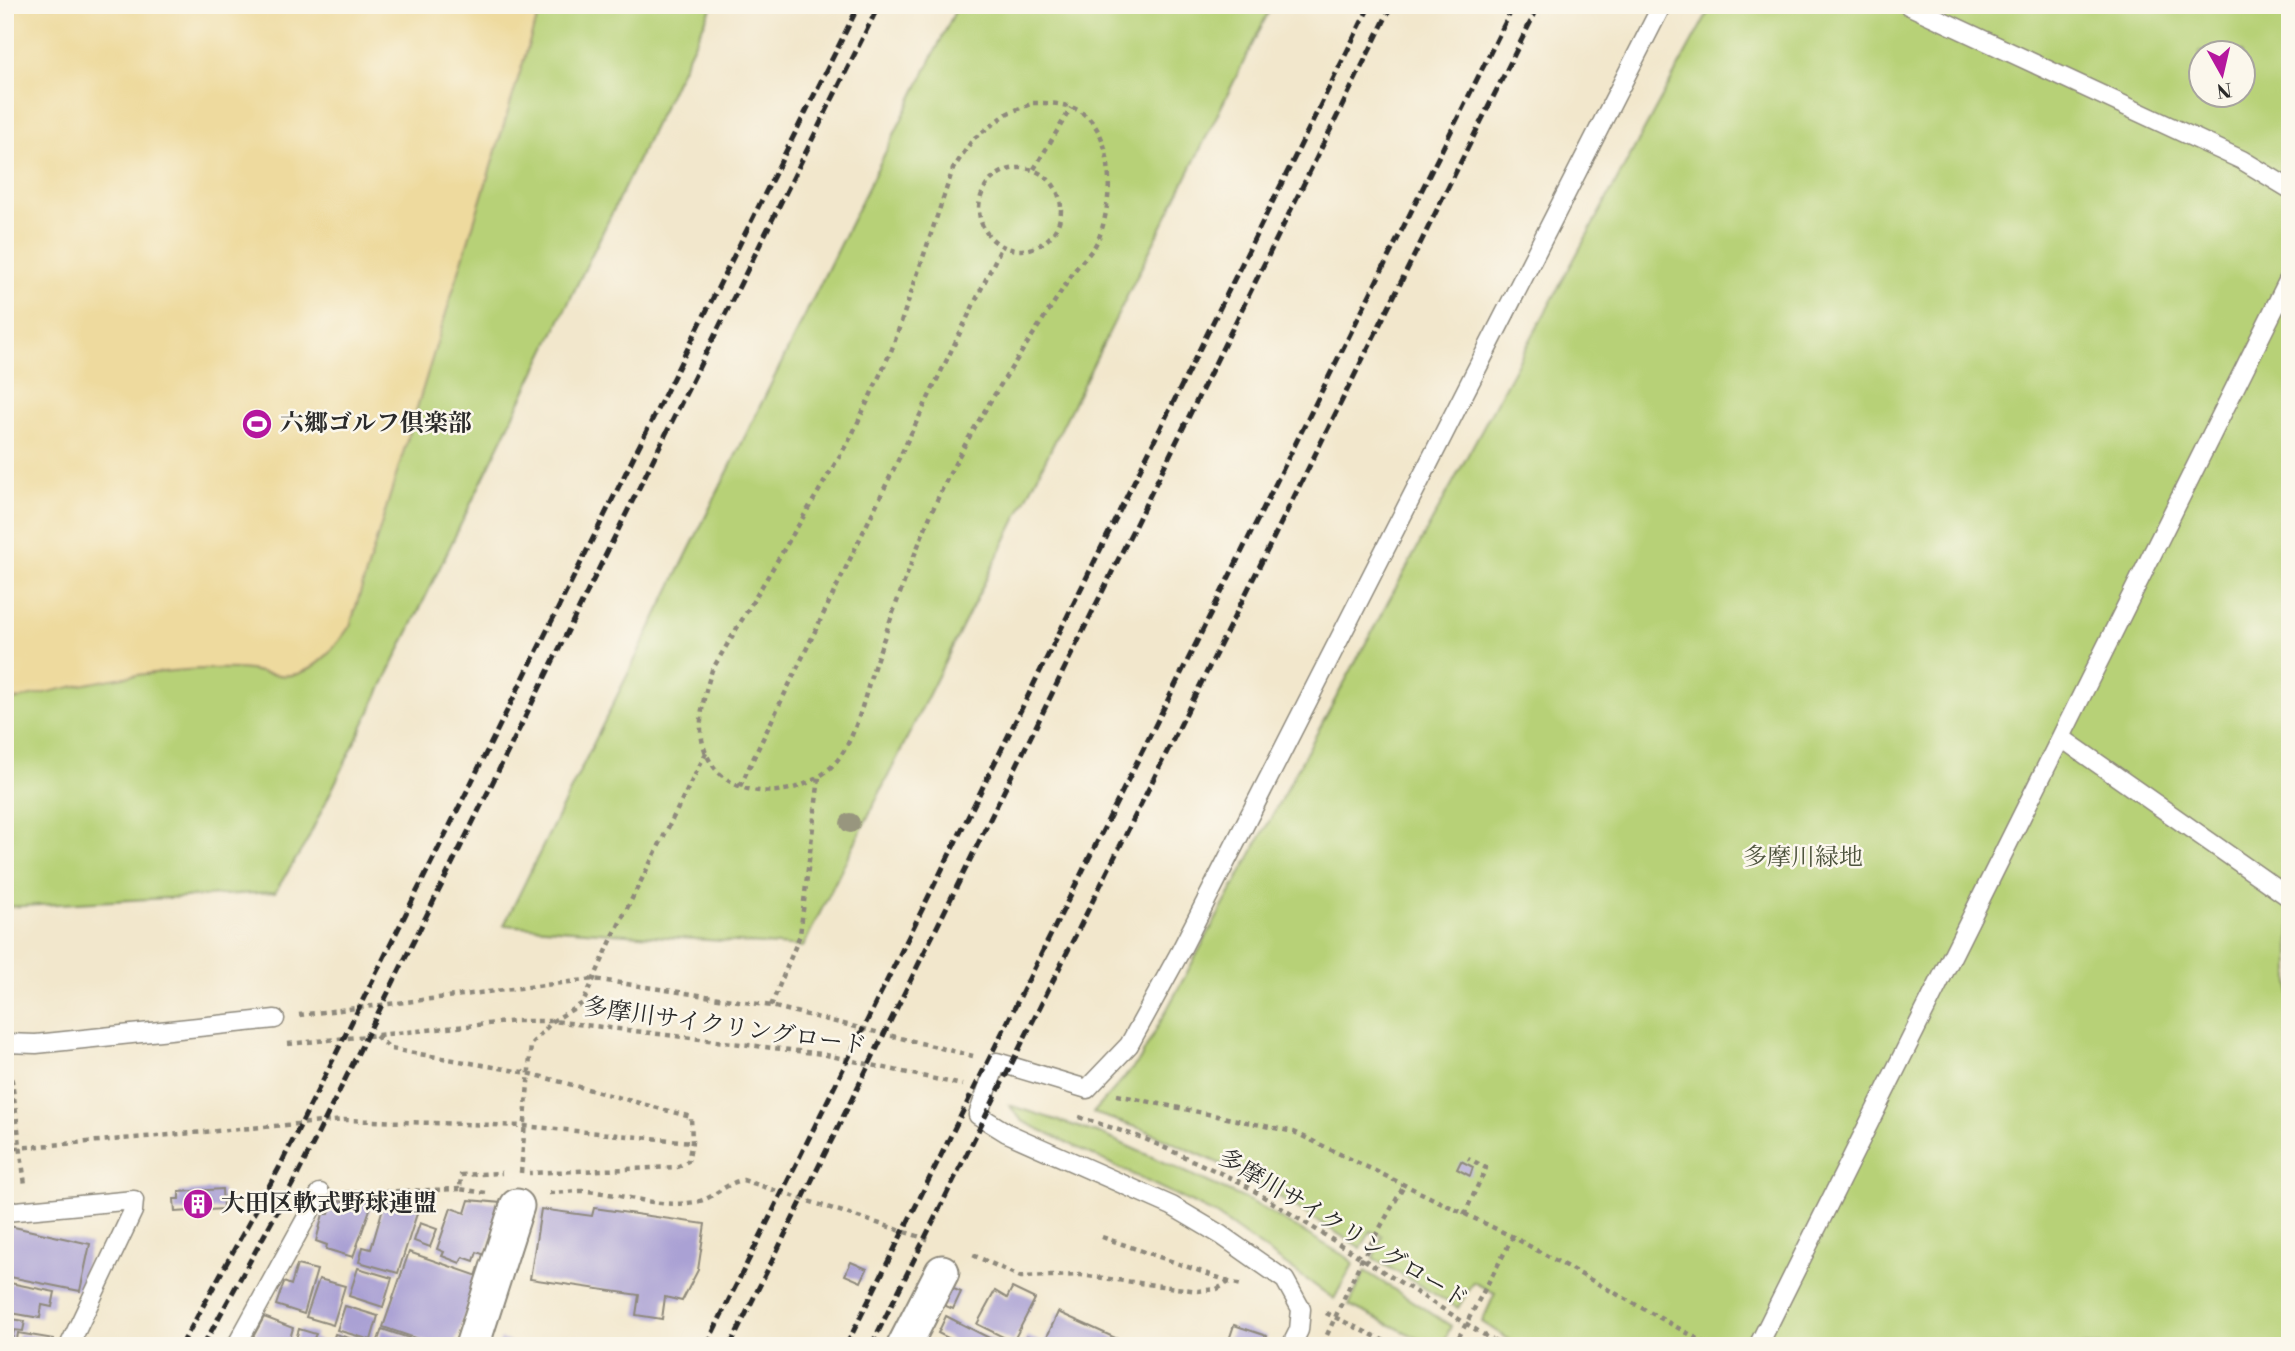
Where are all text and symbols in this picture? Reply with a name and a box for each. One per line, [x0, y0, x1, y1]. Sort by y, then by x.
north arrow [2186, 38, 2256, 108]
text: N [2215, 77, 2233, 103]
sports icon: 六郷ゴルフ倶楽部 [240, 407, 274, 441]
place label: 六郷ゴルフ倶楽部 [280, 409, 472, 439]
park label: 多摩川緑地 [1743, 843, 1863, 873]
street label: 多摩川サイクリングロード [582, 992, 868, 1062]
street label: 多摩川サイクリングロード [1213, 1143, 1473, 1315]
building icon: 大田区軟式野球連盟 [181, 1187, 215, 1221]
place label: 大田区軟式野球連盟 [221, 1189, 437, 1219]

